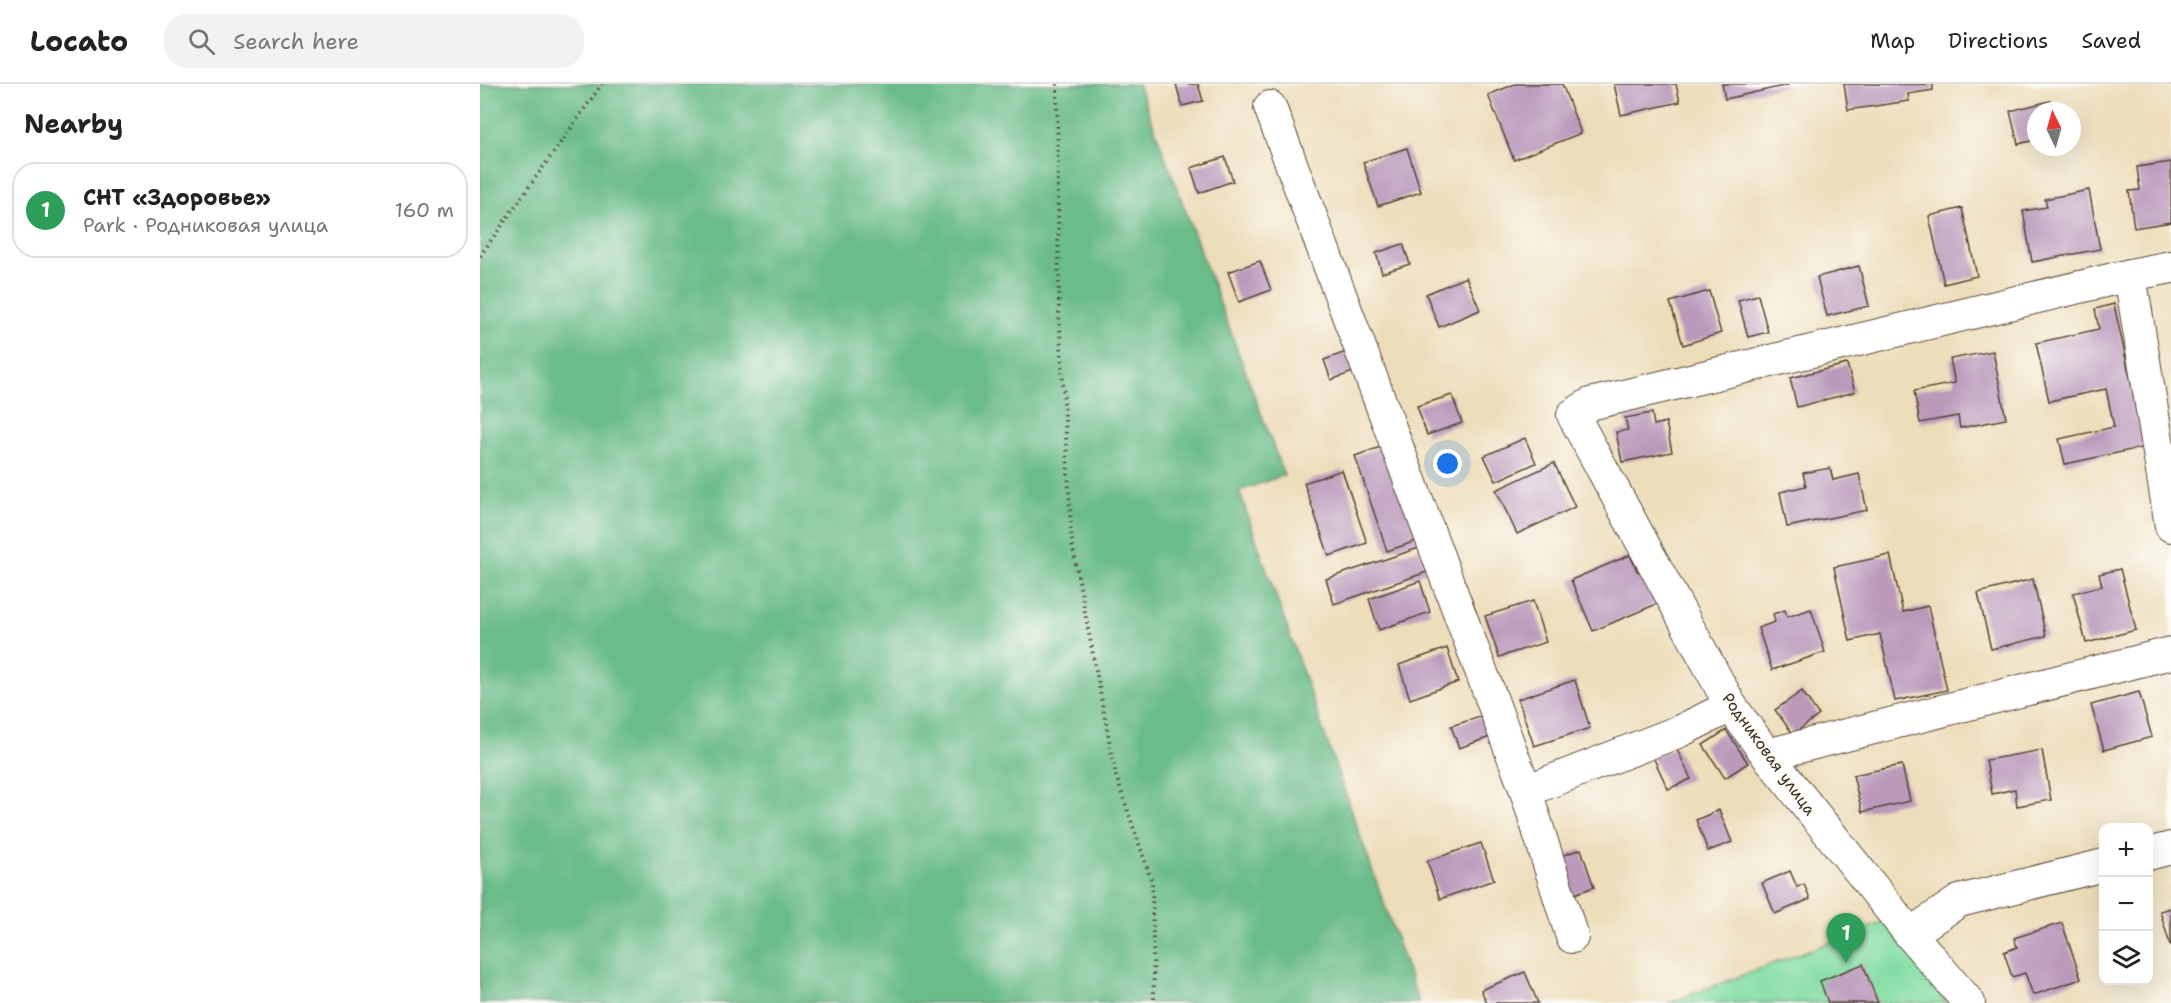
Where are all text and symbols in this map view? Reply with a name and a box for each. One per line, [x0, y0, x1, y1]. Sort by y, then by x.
search box [164, 14, 584, 68]
text: Locato [30, 22, 128, 60]
icon: search [185, 25, 218, 58]
text: Search here [233, 27, 359, 56]
text: Map [1870, 27, 1915, 55]
text: Directions [1948, 27, 2048, 55]
text: Saved [2081, 27, 2141, 55]
north arrow [2027, 102, 2081, 156]
text: Nearby [24, 106, 123, 141]
text: СНТ «Здоровье» [83, 183, 271, 212]
text: 1 [41, 197, 50, 223]
text: 160 m [395, 197, 454, 223]
text: Park · Родниковая улица [83, 212, 328, 238]
your location [1433, 449, 1462, 478]
street label: Родниковая улица [1717, 689, 1821, 819]
map controls [2099, 823, 2153, 985]
button: + [2099, 823, 2153, 877]
button: − [2099, 877, 2153, 931]
pin: 1 [1826, 914, 1866, 963]
button: layers [2099, 931, 2153, 985]

